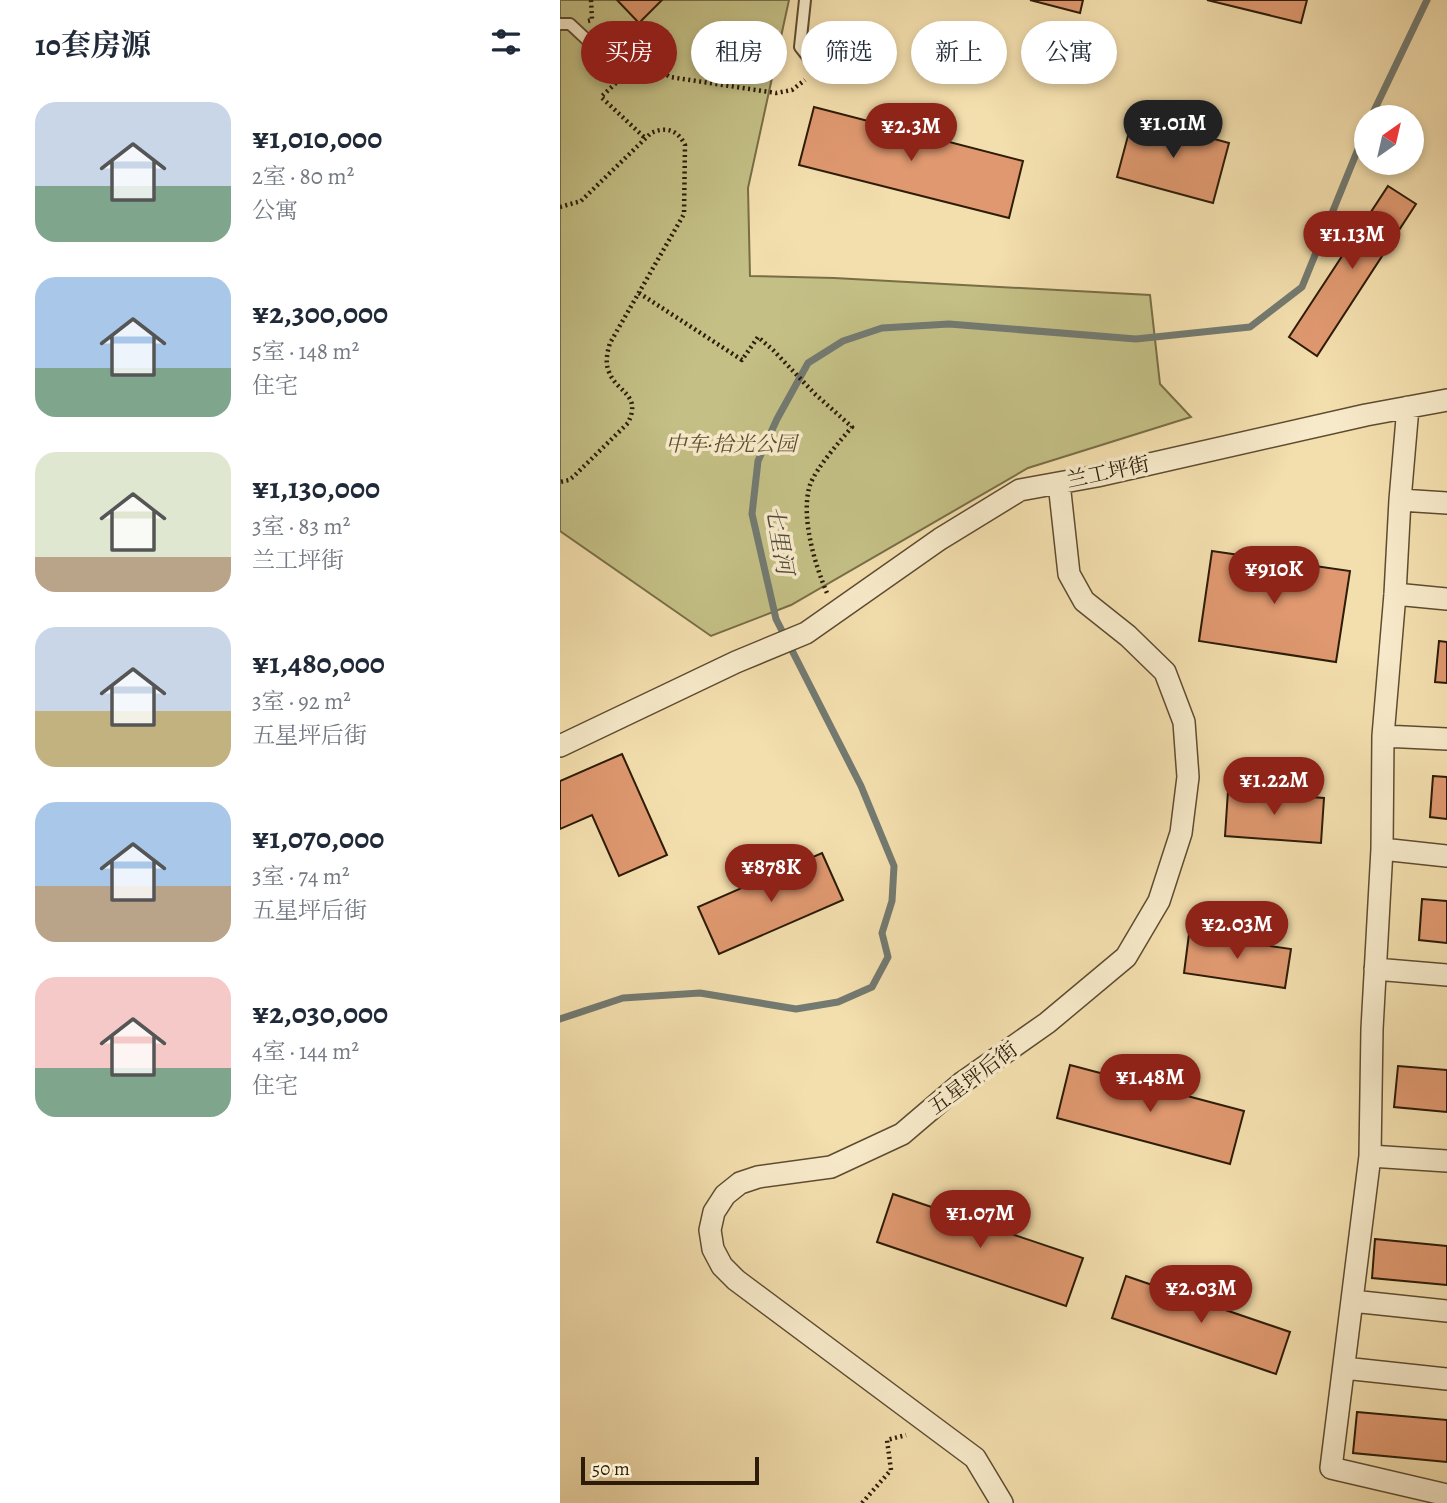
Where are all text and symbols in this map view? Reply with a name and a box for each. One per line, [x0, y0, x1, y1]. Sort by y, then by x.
chip: 买房 [581, 21, 677, 84]
chip: 租房 [691, 21, 787, 84]
chip: 筛选 [801, 21, 897, 84]
chip: 新上 [911, 21, 1007, 84]
chip: 公寓 [1021, 21, 1117, 84]
icon: filters [487, 23, 525, 61]
text: 10套房源 [35, 25, 151, 65]
pin: ¥1.01M [1116, 100, 1230, 160]
pin: ¥2.3M [862, 104, 960, 163]
north arrow [1354, 105, 1424, 175]
map controls [1354, 105, 1424, 175]
text: ¥1.01M [1140, 107, 1206, 138]
text: ¥2.3M [881, 110, 941, 141]
text: ¥1,010,000 [252, 118, 382, 158]
icon: home [91, 130, 175, 214]
text: 2室 · 80 m² [252, 161, 354, 192]
text: 公寓 [252, 195, 298, 226]
pin: ¥1.13M [1295, 212, 1409, 271]
text: ¥1.13M [1319, 218, 1385, 249]
text: ¥2,300,000 [252, 293, 388, 333]
icon: home [91, 305, 175, 389]
text: 5室 · 148 m² [252, 336, 359, 367]
text: 住宅 [252, 370, 298, 401]
park label: 中车·拾光公园 [666, 430, 799, 458]
street label: 兰工坪街 [1064, 450, 1152, 494]
text: ¥1,130,000 [252, 468, 380, 508]
icon: home [91, 480, 175, 564]
water label: 七里河 [758, 503, 801, 581]
text: 3室 · 83 m² [252, 511, 350, 542]
text: 兰工坪街 [252, 545, 344, 576]
pin: ¥910K [1225, 546, 1323, 606]
text: ¥910K [1245, 553, 1303, 584]
text: ¥1,480,000 [252, 643, 385, 683]
icon: home [91, 655, 175, 739]
text: 3室 · 92 m² [252, 686, 351, 717]
text: 五星坪后街 [252, 720, 367, 751]
pin: ¥1.22M [1217, 758, 1331, 817]
text: ¥1.22M [1239, 764, 1309, 795]
text: ¥1,070,000 [252, 818, 384, 858]
icon: home [91, 830, 175, 914]
pin: ¥878K [722, 844, 820, 904]
text: ¥878K [741, 851, 801, 882]
text: 3室 · 74 m² [252, 861, 350, 892]
text: 五星坪后街 [252, 895, 367, 926]
pin: ¥2.03M [1180, 902, 1294, 961]
text: ¥2.03M [1201, 908, 1273, 939]
text: ¥2,030,000 [252, 993, 388, 1033]
icon: home [91, 1005, 175, 1089]
street label: 五星坪后街 [923, 1035, 1023, 1121]
text: 4室 · 144 m² [252, 1036, 359, 1067]
pin: ¥1.48M [1093, 1054, 1207, 1114]
text: ¥1.48M [1116, 1061, 1184, 1092]
text: 住宅 [252, 1070, 298, 1101]
pin: ¥1.07M [923, 1190, 1037, 1250]
text: ¥1.07M [946, 1197, 1014, 1228]
pin: ¥2.03M [1144, 1266, 1258, 1325]
text: ¥2.03M [1165, 1272, 1237, 1303]
scale bar [581, 1454, 760, 1486]
text: 50 m [592, 1456, 630, 1482]

